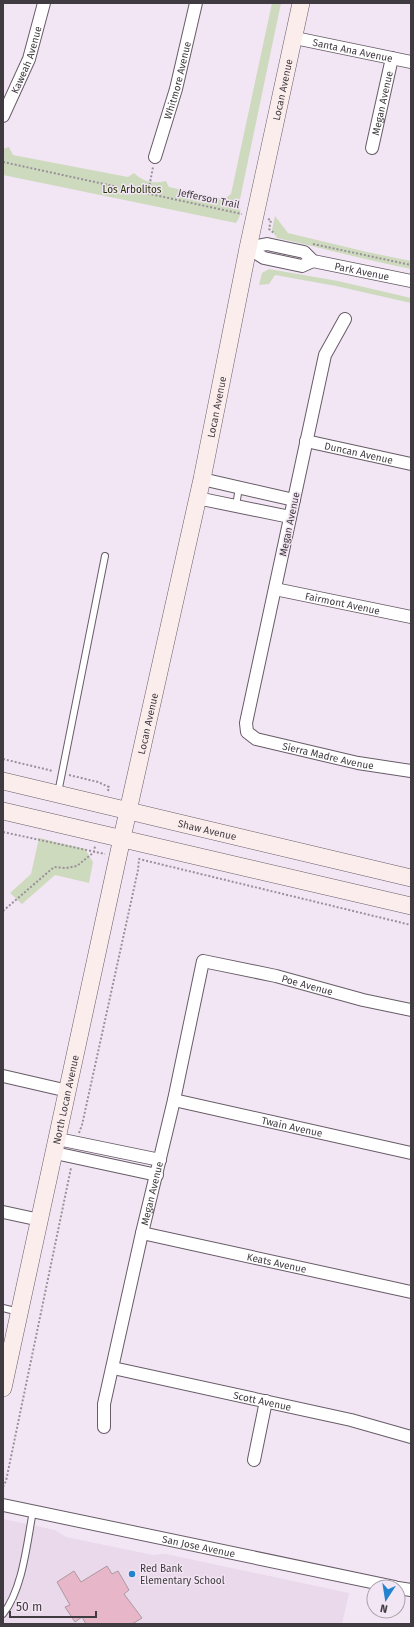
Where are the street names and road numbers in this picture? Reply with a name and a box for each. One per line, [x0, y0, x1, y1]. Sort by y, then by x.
street label: Kaweah Avenue [9, 25, 45, 96]
street label: Santa Ana Avenue [312, 37, 394, 65]
street label: Whitmore Avenue [162, 40, 194, 121]
street label: Locan Avenue [271, 58, 296, 122]
street label: Megan Avenue [370, 70, 396, 137]
street label: Jefferson Trail [177, 187, 241, 211]
street label: Park Avenue [333, 261, 390, 283]
street label: Locan Avenue [205, 375, 229, 439]
street label: Duncan Avenue [323, 440, 394, 467]
street label: Megan Avenue [277, 491, 303, 557]
street label: Fairmont Avenue [304, 590, 381, 617]
street label: Locan Avenue [136, 692, 161, 756]
street label: Sierra Madre Avenue [281, 740, 374, 772]
street label: Shaw Avenue [177, 818, 238, 843]
street label: Poe Avenue [280, 973, 334, 998]
street label: North Locan Avenue [51, 1054, 82, 1146]
street label: Twain Avenue [260, 1115, 323, 1140]
street label: Megan Avenue [139, 1160, 166, 1227]
street label: Keats Avenue [246, 1251, 308, 1276]
street label: Scott Avenue [232, 1389, 292, 1414]
street label: San Jose Avenue [161, 1533, 236, 1560]

